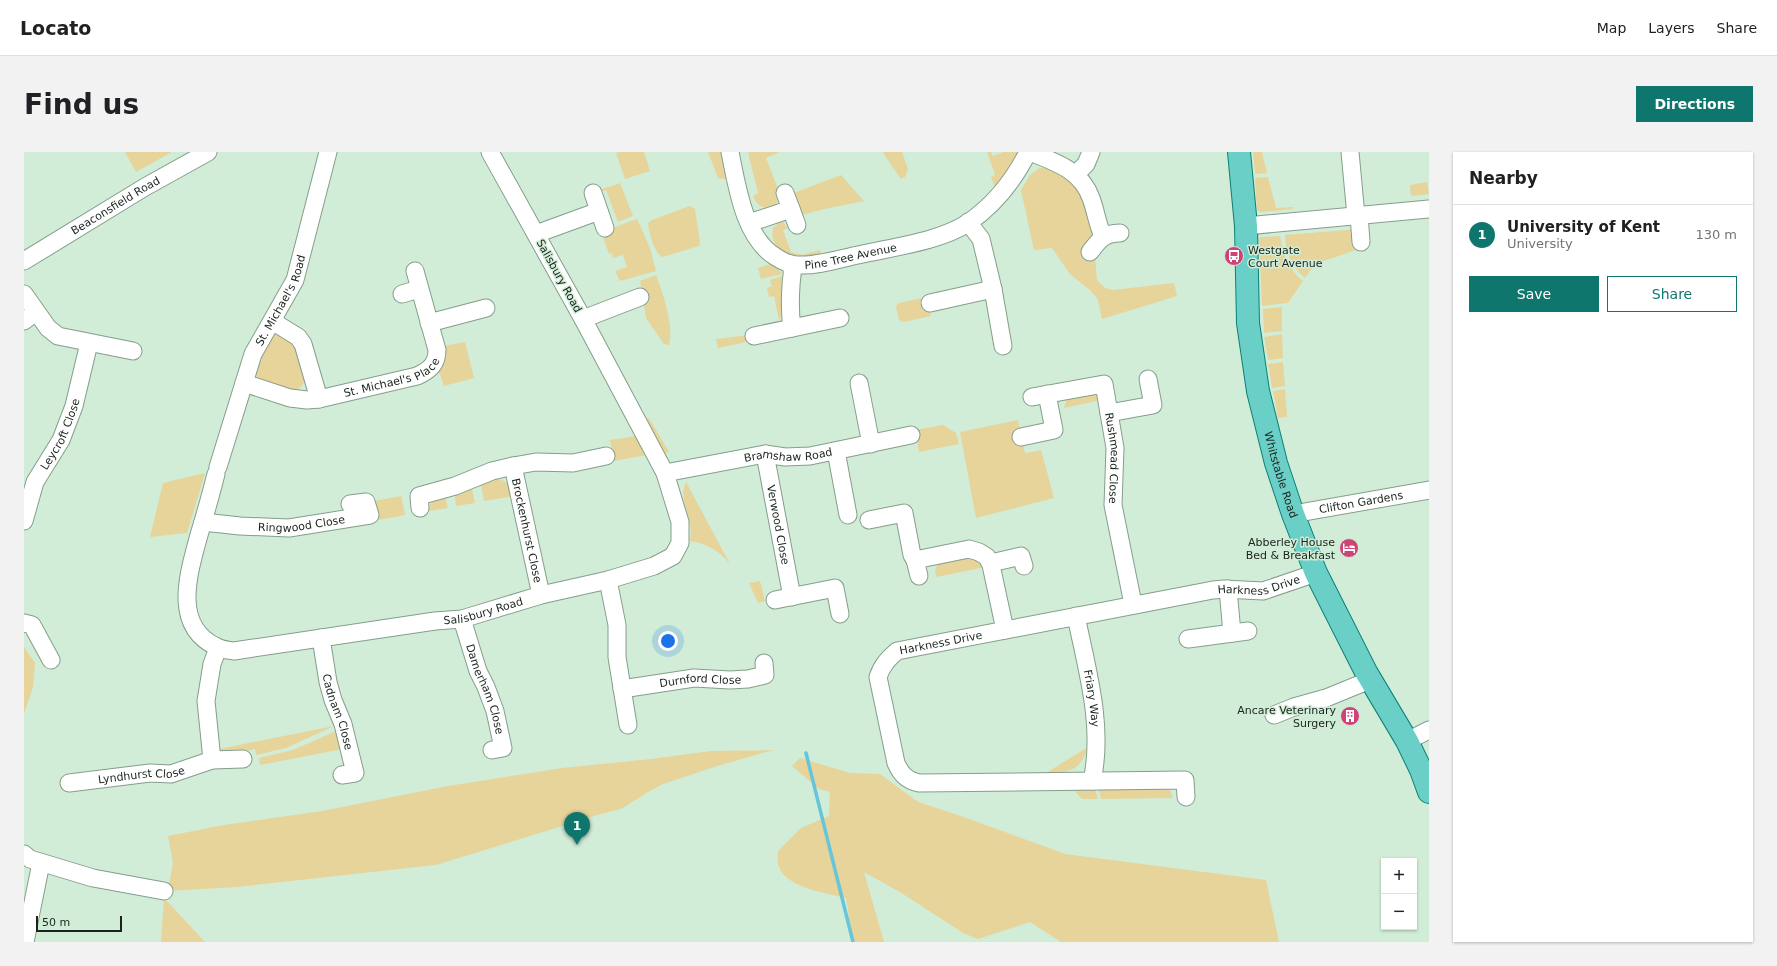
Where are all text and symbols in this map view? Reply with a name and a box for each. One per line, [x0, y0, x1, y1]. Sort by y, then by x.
text: Locato [20, 17, 91, 39]
text: Map [1597, 20, 1626, 36]
text: Layers [1648, 20, 1695, 36]
text: Share [1717, 20, 1757, 36]
button: Directions [1636, 86, 1753, 122]
text: Find us [24, 88, 139, 121]
text: Nearby [1469, 168, 1538, 188]
street label: Beaconsfield Road [69, 174, 162, 237]
text: University of Kent [1507, 218, 1660, 236]
text: 1 [1477, 227, 1487, 242]
text: 130 m [1695, 227, 1737, 242]
text: University [1507, 236, 1573, 251]
street label: Salisbury Road [534, 237, 584, 315]
street label: Pine Tree Avenue [804, 241, 898, 272]
place label: Westgate Court Avenue [1248, 244, 1323, 270]
bus stop icon: Westgate Court Avenue [1223, 245, 1245, 267]
street label: St. Michael's Road [253, 253, 308, 348]
button: Save [1469, 276, 1599, 312]
button: Share [1607, 276, 1737, 312]
street label: St. Michael's Place [342, 355, 442, 400]
street label: Leycroft Close [38, 397, 82, 472]
street label: Rushmead Close [1103, 412, 1122, 504]
street label: Whitstable Road [1262, 430, 1300, 520]
street label: Bramshaw Road [743, 445, 833, 464]
street label: Brockenhurst Close [509, 477, 545, 584]
street label: Verwood Close [764, 484, 792, 566]
street label: Clifton Gardens [1318, 488, 1404, 516]
street label: Ringwood Close [258, 513, 346, 535]
place label: Abberley House Bed & Breakfast [1246, 536, 1336, 562]
hotel icon: Abberley House Bed & Breakfast [1338, 537, 1360, 559]
street label: Harkness Drive [1217, 572, 1302, 598]
street label: Salisbury Road [443, 594, 524, 627]
street label: Harkness Drive [898, 628, 983, 657]
your location [658, 631, 678, 651]
street label: Damerham Close [464, 642, 506, 736]
street label: Friary Way [1081, 669, 1102, 728]
street label: Durnford Close [658, 671, 742, 690]
street label: Cadnam Close [320, 673, 356, 751]
place label: Ancare Veterinary Surgery [1237, 704, 1336, 730]
building icon: Ancare Veterinary Surgery [1339, 705, 1361, 727]
street label: Lyndhurst Close [97, 763, 187, 786]
pin: 1 [564, 812, 590, 845]
map controls [1381, 858, 1417, 930]
button: + [1381, 858, 1417, 894]
button: − [1381, 894, 1417, 930]
scale bar [36, 914, 122, 933]
text: 50 m [42, 916, 70, 929]

